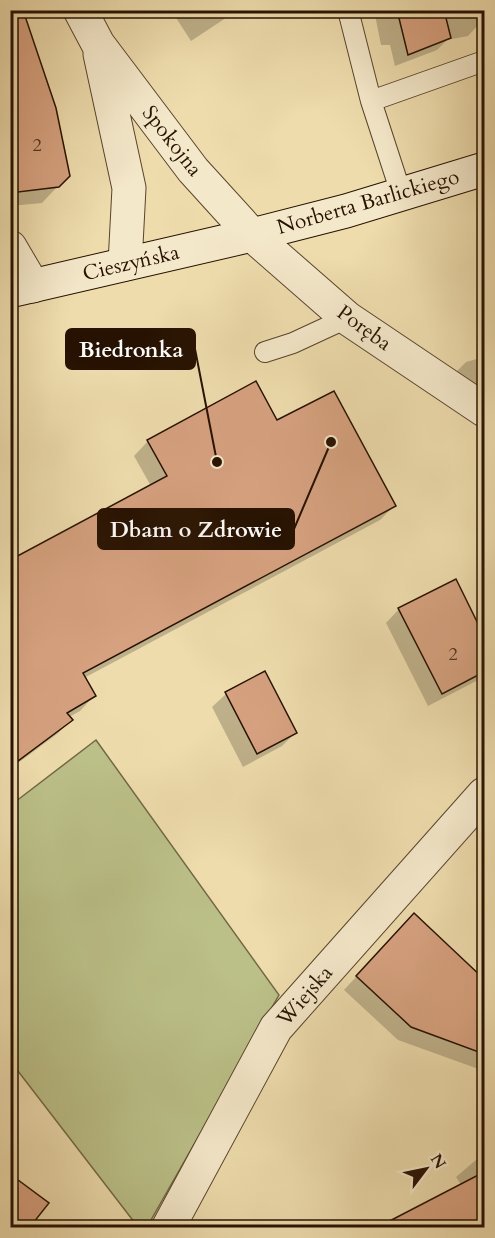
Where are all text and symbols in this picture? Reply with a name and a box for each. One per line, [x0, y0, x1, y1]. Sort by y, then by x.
street label: Spokojna [135, 100, 209, 182]
house number: 2 [32, 133, 42, 158]
street label: Norberta Barlickiego [273, 162, 463, 242]
street label: Cieszyńska [80, 238, 182, 288]
street label: Poręba [331, 298, 397, 358]
callout: Biedronka [66, 329, 195, 369]
text: Biedronka [79, 335, 183, 365]
callout: Dbam o Zdrowie [98, 509, 294, 549]
text: Dbam o Zdrowie [110, 515, 282, 545]
house number: 2 [448, 642, 458, 667]
street label: Wiejska [270, 959, 340, 1033]
north arrow [396, 1139, 456, 1199]
text: N [425, 1150, 451, 1173]

